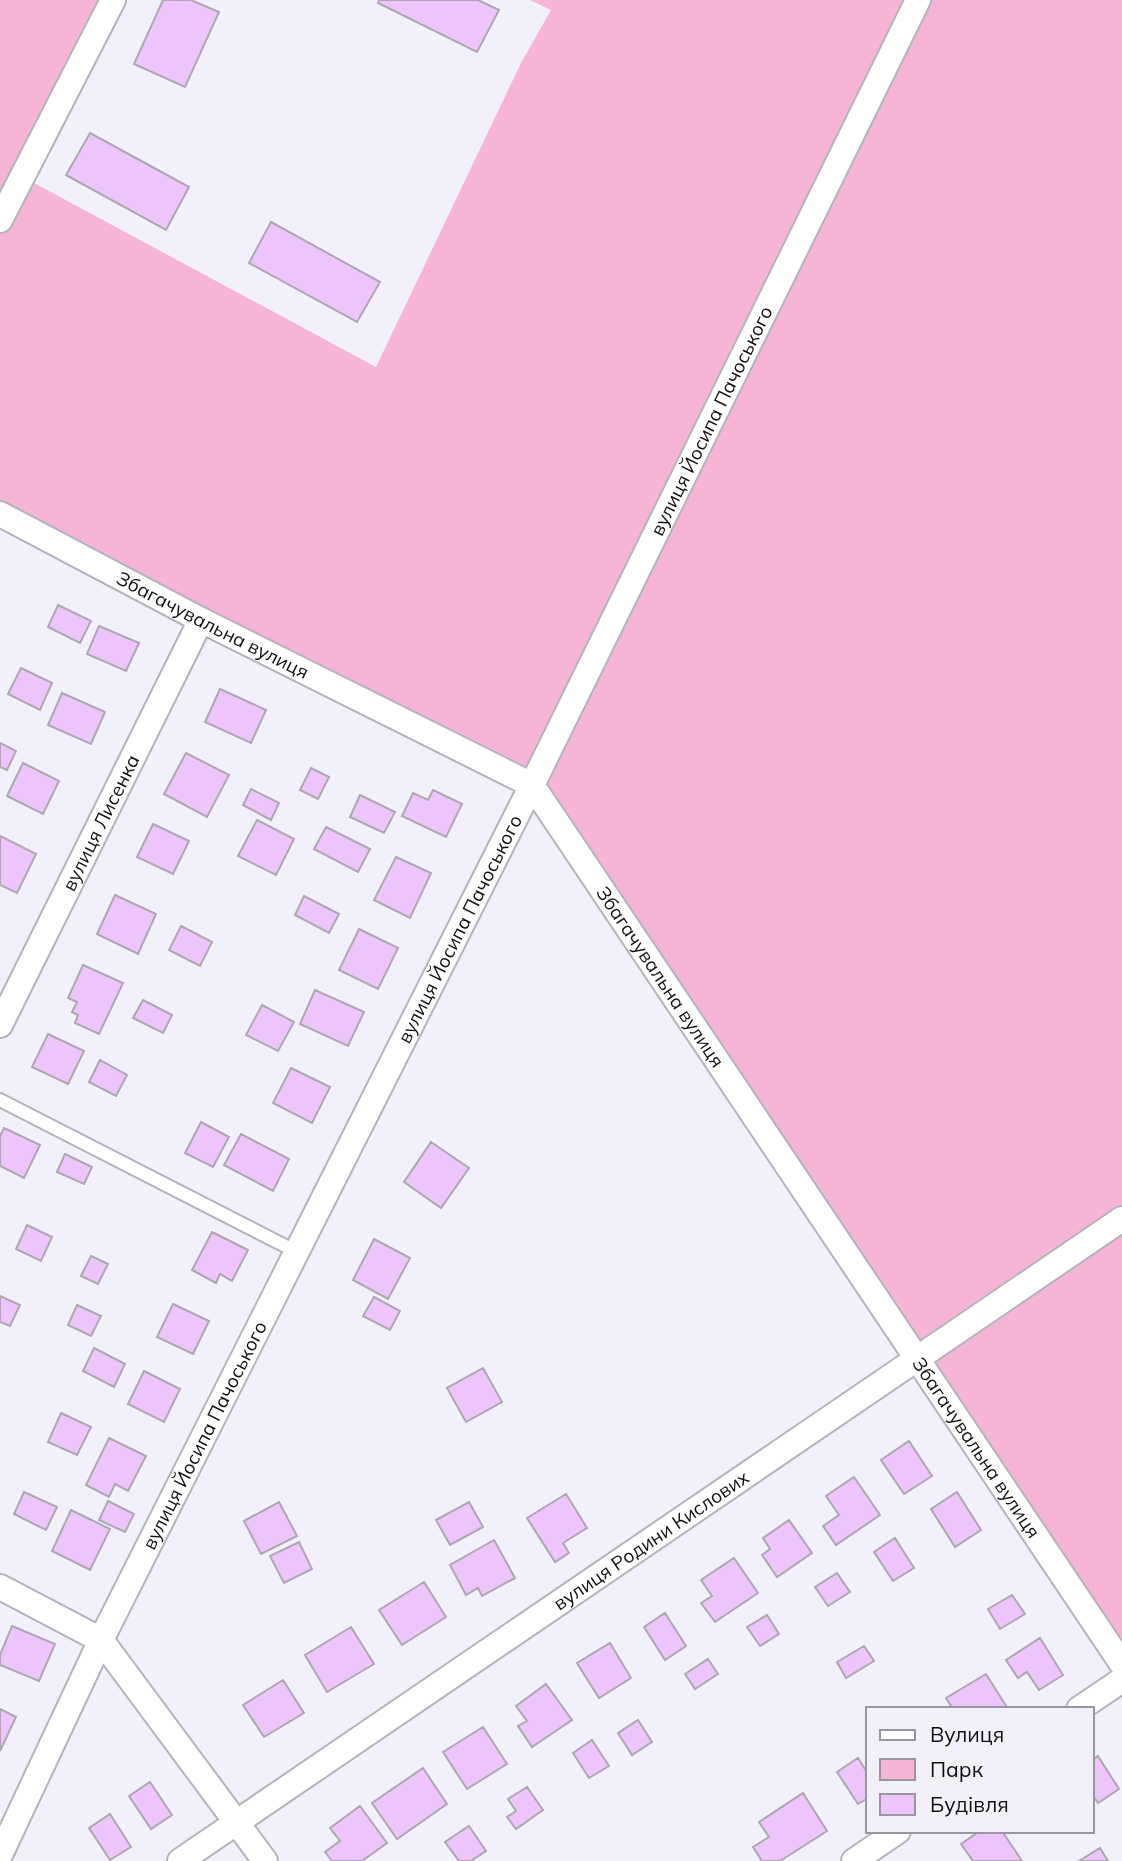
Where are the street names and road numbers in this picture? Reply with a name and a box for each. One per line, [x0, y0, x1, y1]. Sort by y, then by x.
street label: вулиця Йосипа Пачоського [645, 302, 778, 539]
street label: Збагачувальна вулиця [113, 566, 313, 684]
street label: вулиця Лисенка [57, 751, 144, 895]
street label: вулиця Йосипа Пачоського [392, 811, 527, 1047]
street label: Збагачувальна вулиця [591, 882, 730, 1072]
street label: вулиця Йосипа Пачоського [137, 1317, 272, 1553]
street label: Збагачувальна вулиця [907, 1353, 1046, 1543]
street label: вулиця Родини Кислових [549, 1465, 754, 1615]

